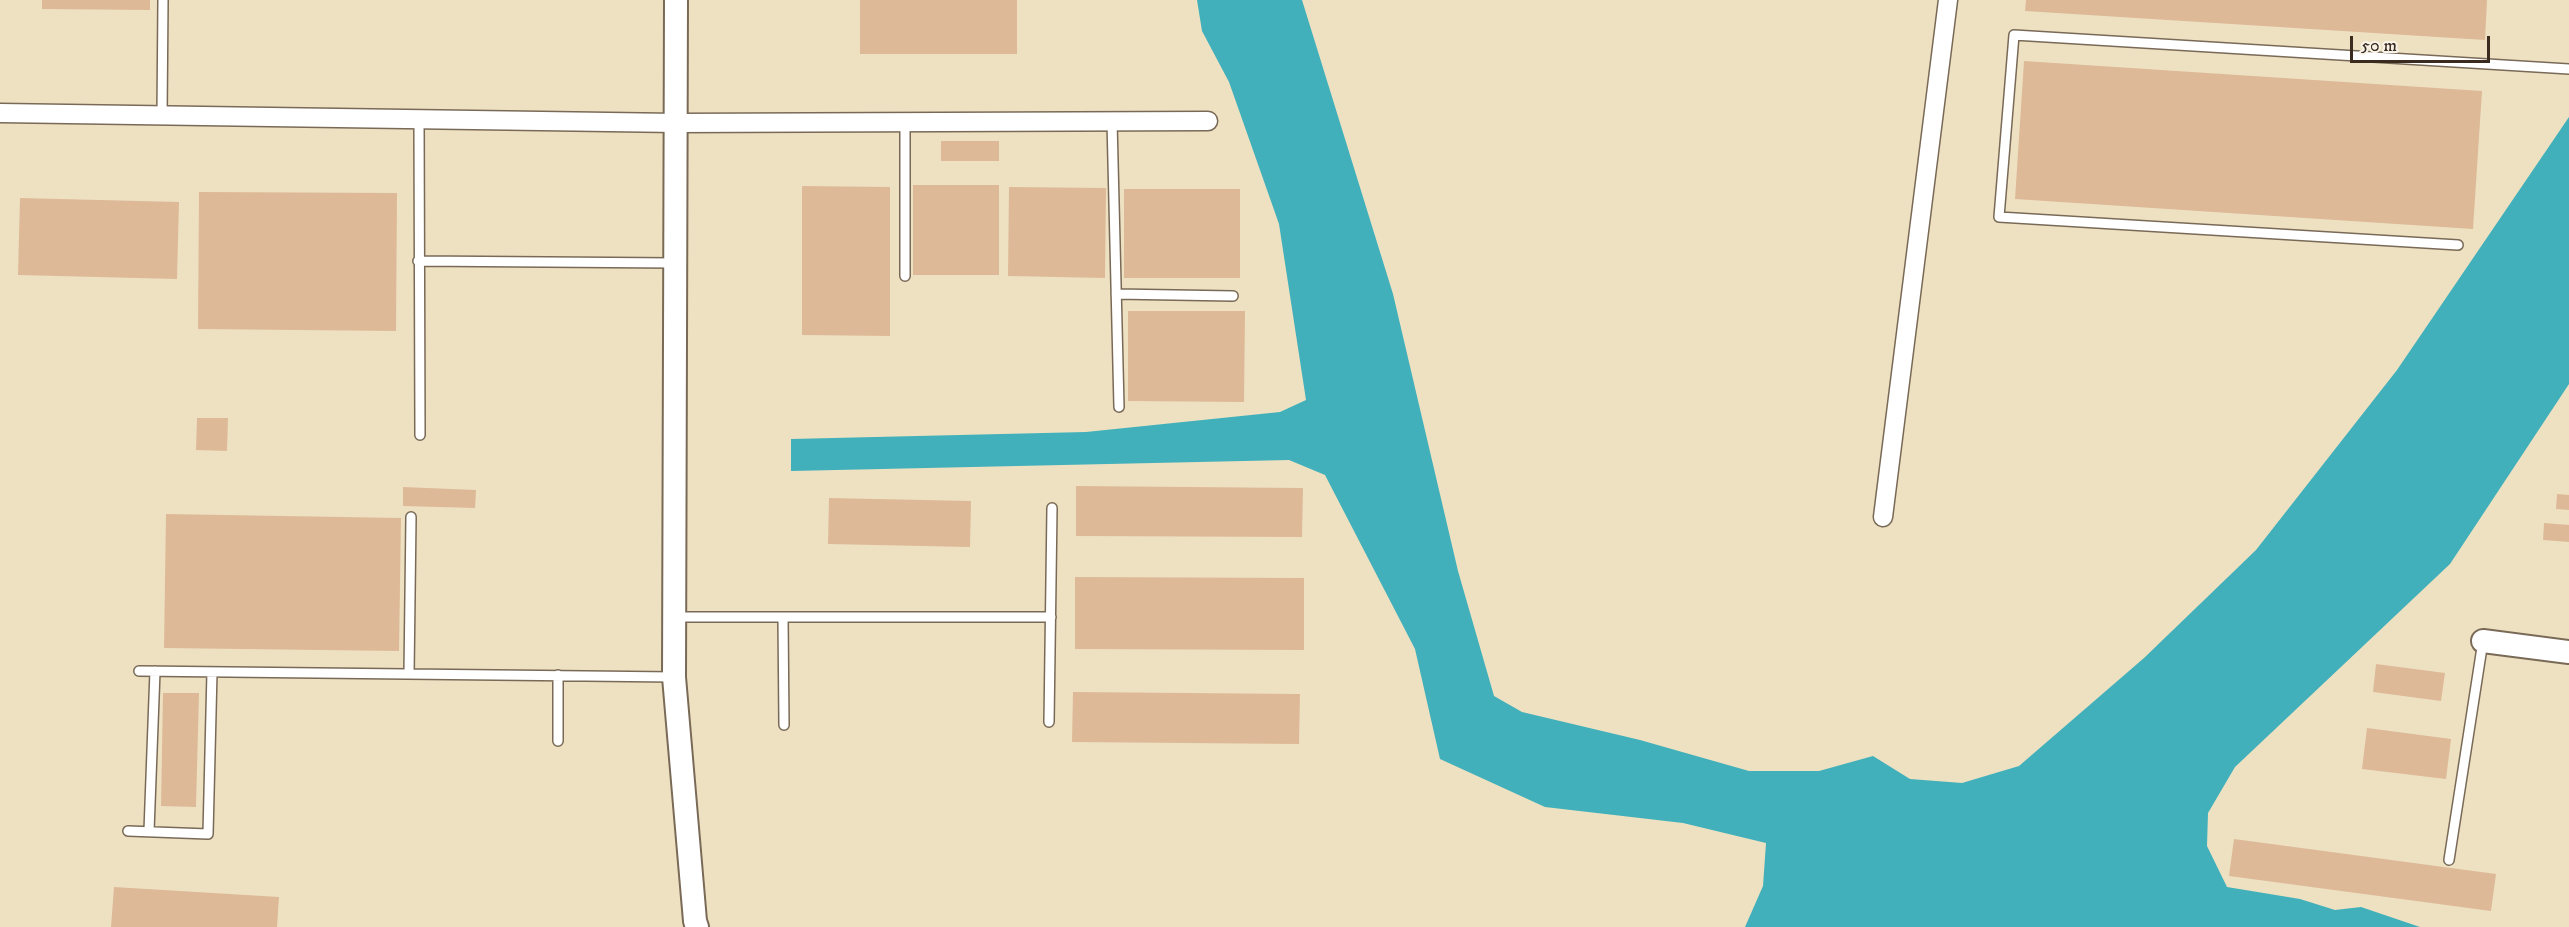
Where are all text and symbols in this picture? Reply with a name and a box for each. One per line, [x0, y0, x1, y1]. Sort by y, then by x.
scale bar [2353, 24, 2492, 62]
text: 50 m [2361, 35, 2397, 57]

